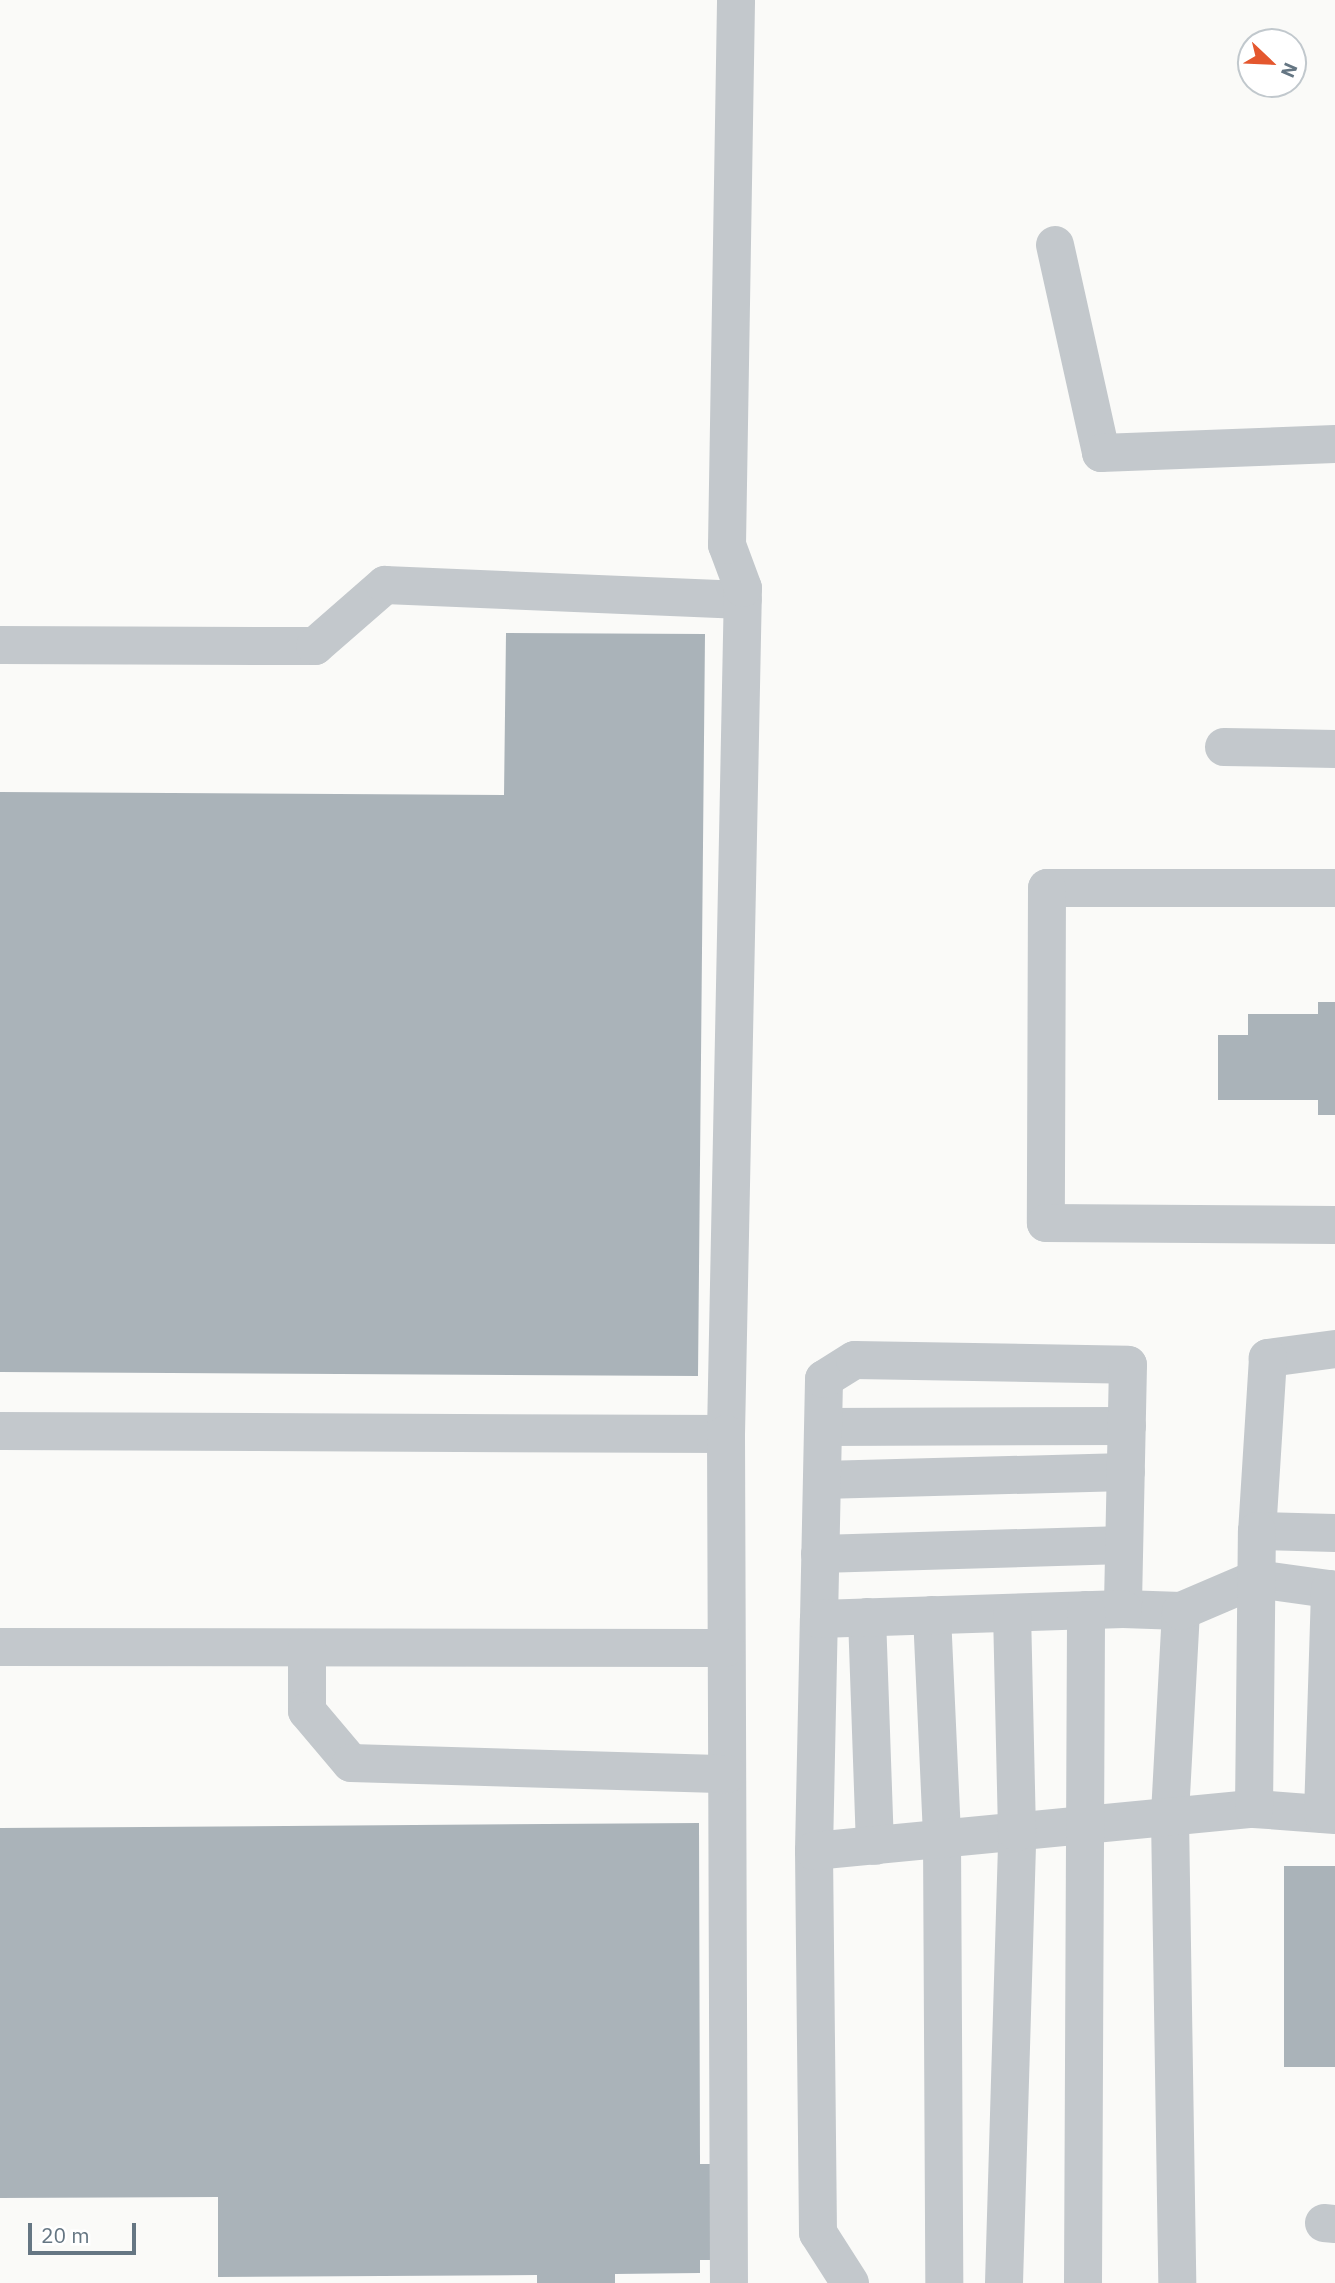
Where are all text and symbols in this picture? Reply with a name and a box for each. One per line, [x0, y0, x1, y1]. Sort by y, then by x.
north arrow [1237, 28, 1307, 98]
text: N [1276, 59, 1303, 81]
scale bar [32, 2210, 140, 2254]
text: 20 m [41, 2221, 90, 2249]

